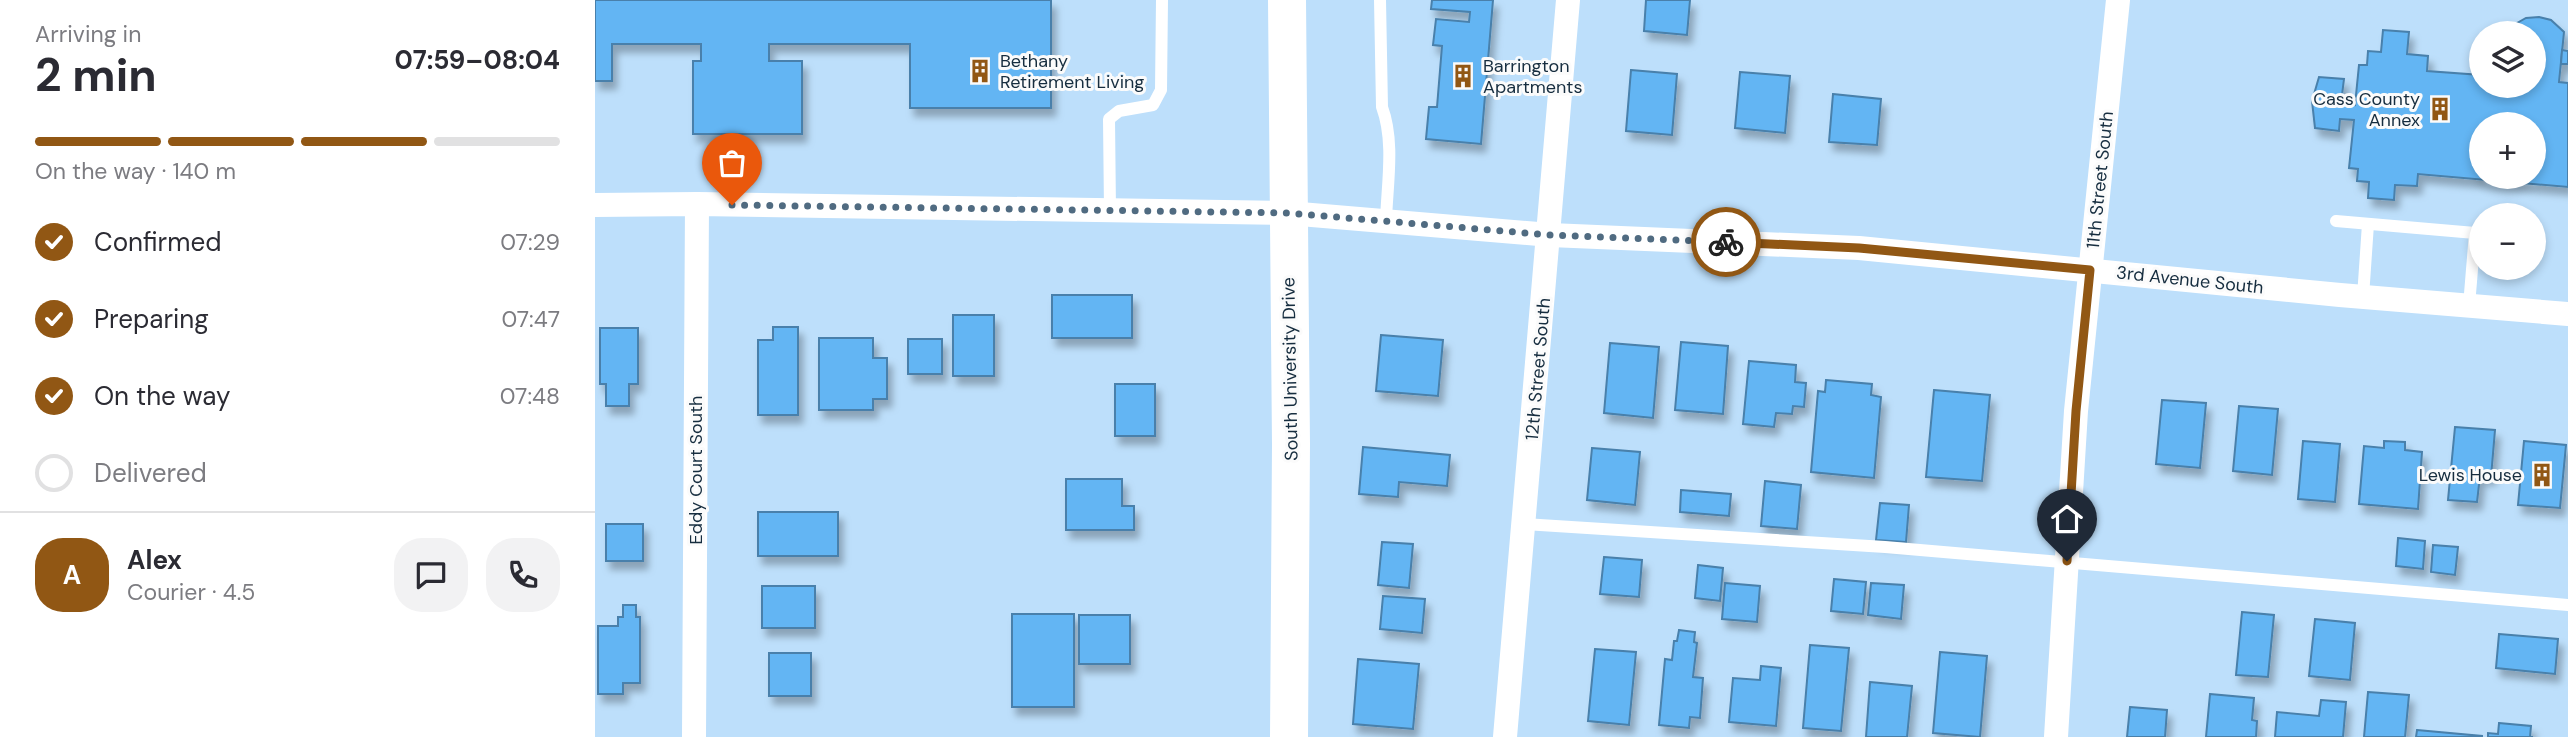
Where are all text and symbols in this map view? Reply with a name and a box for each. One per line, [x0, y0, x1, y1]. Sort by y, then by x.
text: Arriving in [35, 19, 141, 49]
map controls [2469, 21, 2546, 280]
button: layers [2469, 21, 2546, 98]
text: 07:59–08:04 [395, 43, 560, 77]
text: 2 min [35, 45, 157, 105]
place label: Bethany Retirement Living [1000, 49, 1144, 94]
place label: Barrington Apartments [1483, 54, 1582, 99]
building icon: Bethany Retirement Living [966, 57, 994, 85]
building icon: Barrington Apartments [1449, 62, 1477, 90]
place label: Cass County Annex [2313, 87, 2420, 132]
building icon: Cass County Annex [2426, 95, 2454, 123]
street label: 11th Street South [2081, 110, 2119, 250]
button: + [2469, 112, 2546, 189]
pin [702, 133, 762, 205]
icon: bag [713, 144, 751, 182]
text: On the way · 140 m [35, 156, 236, 186]
button: − [2469, 203, 2546, 280]
courier [1691, 207, 1761, 277]
icon: check [35, 223, 73, 261]
icon: bike [1707, 223, 1745, 261]
text: Confirmed [94, 225, 221, 259]
text: 07:29 [500, 227, 560, 257]
street label: 3rd Avenue South [2115, 260, 2265, 300]
street label: South University Drive [1276, 277, 1304, 461]
street label: 12th Street South [1520, 297, 1556, 441]
icon: check [35, 300, 73, 338]
text: Preparing [94, 302, 209, 336]
text: 07:47 [501, 304, 560, 334]
icon: check [35, 377, 73, 415]
text: On the way [94, 379, 230, 413]
text: 07:48 [500, 381, 560, 411]
street label: Eddy Court South [684, 396, 708, 544]
text: Delivered [94, 456, 207, 490]
building icon: Lewis House [2528, 461, 2556, 489]
place label: Lewis House [2419, 463, 2522, 487]
pin [2037, 489, 2097, 561]
icon: home [2048, 500, 2086, 538]
button: chat [394, 538, 468, 612]
button: phone [486, 538, 560, 612]
text: Alex [127, 543, 182, 577]
text: A [63, 558, 81, 592]
text: Courier · 4.5 [127, 577, 255, 607]

